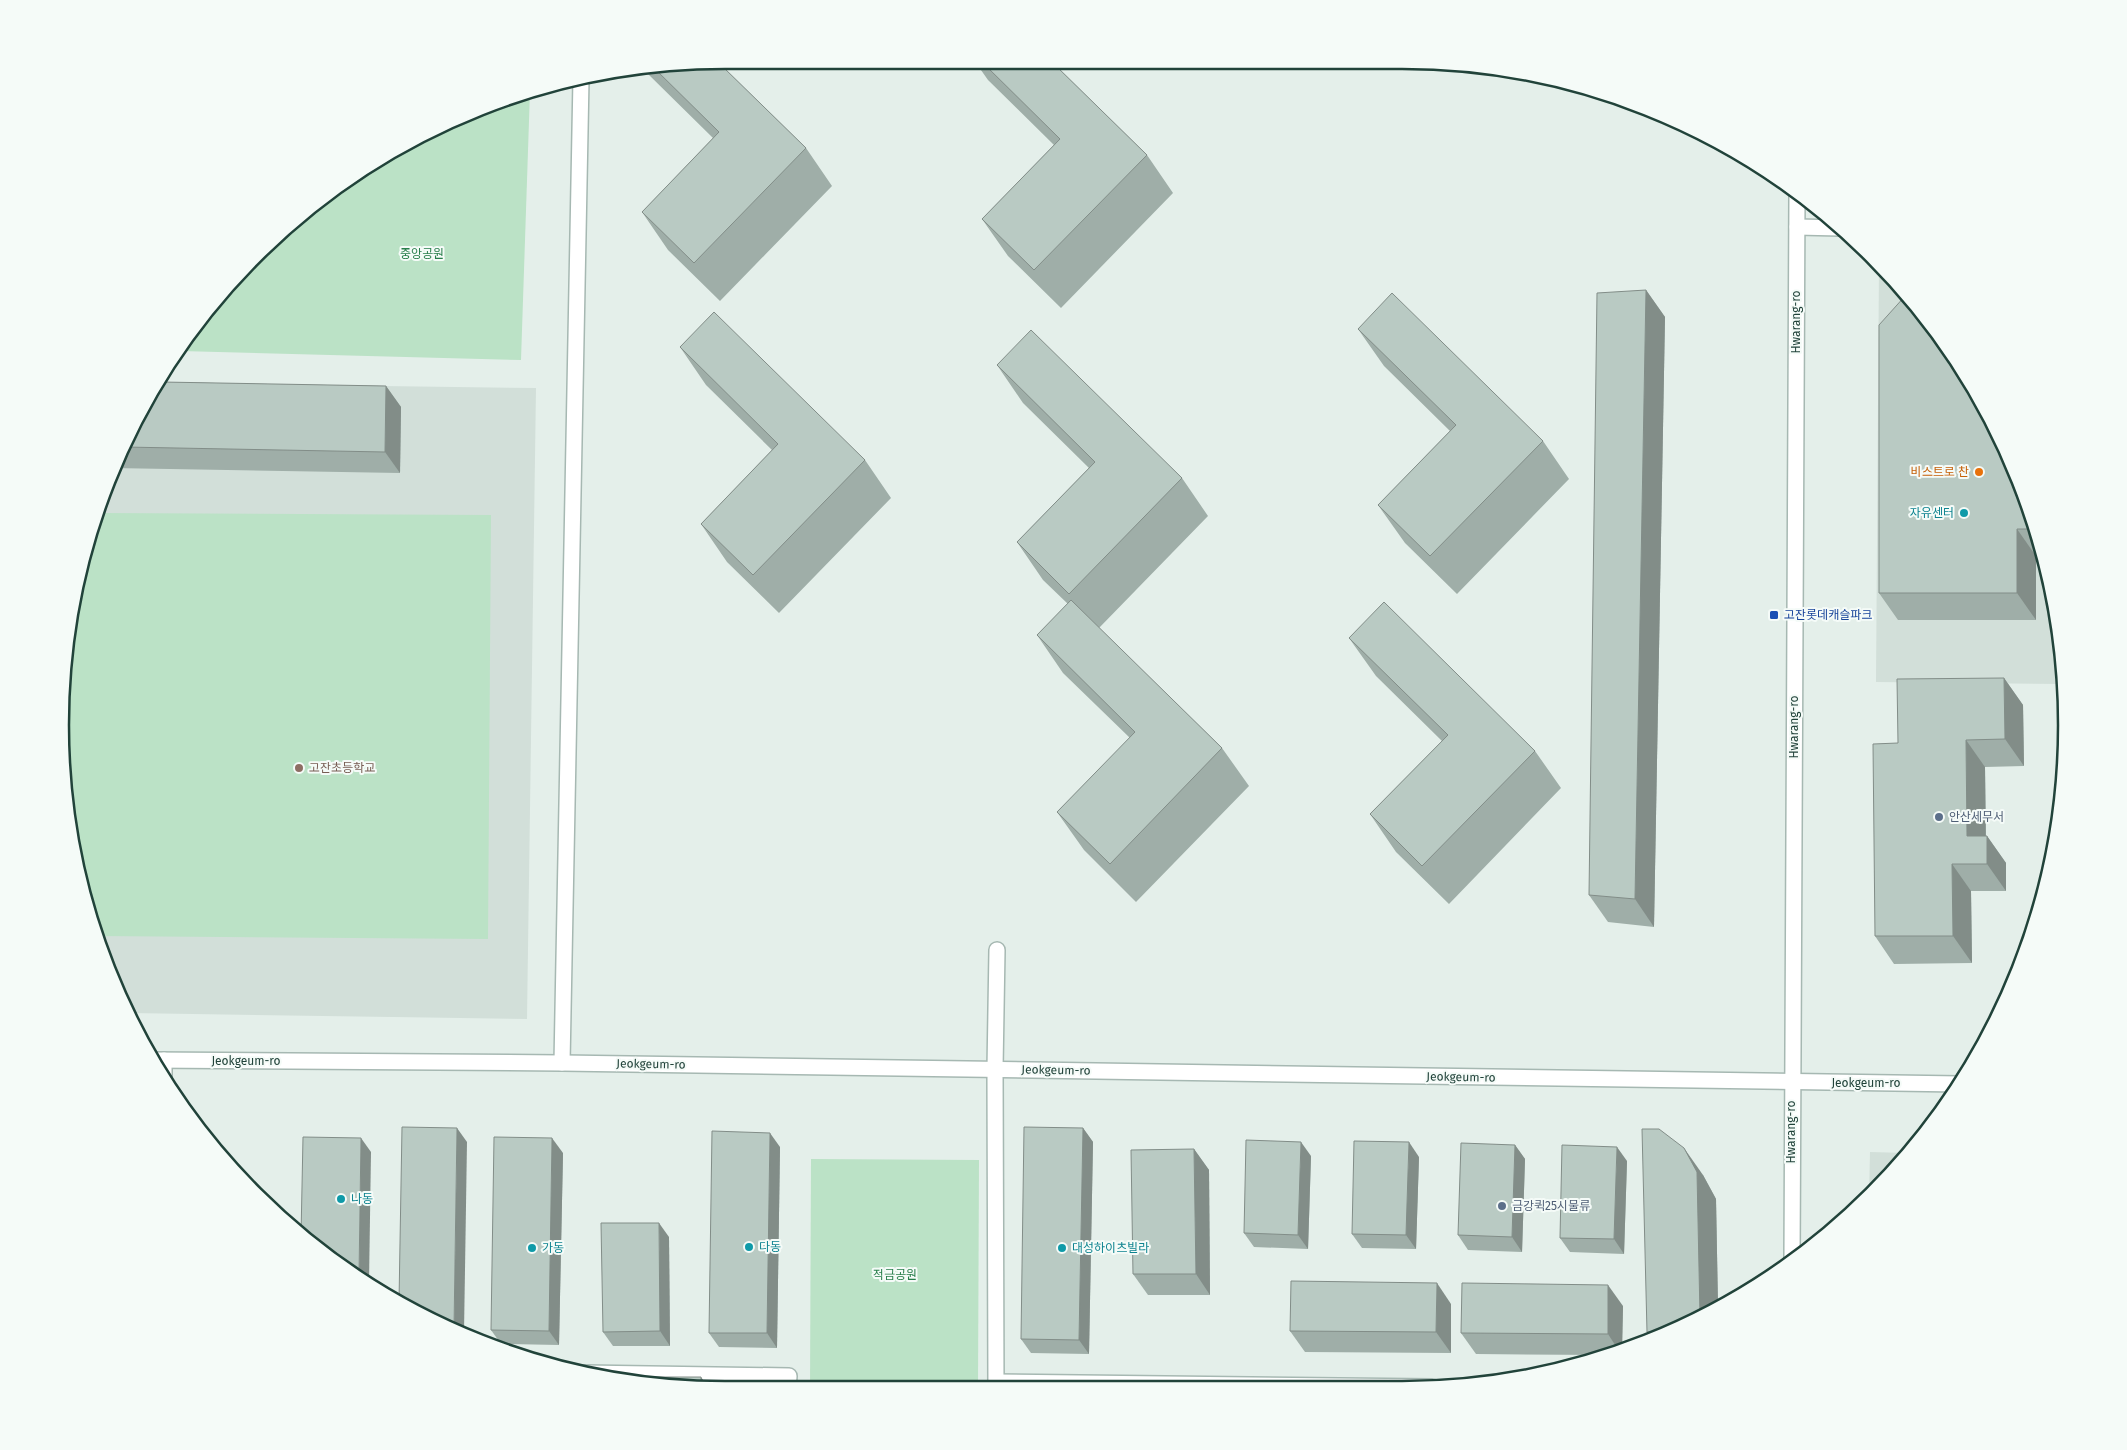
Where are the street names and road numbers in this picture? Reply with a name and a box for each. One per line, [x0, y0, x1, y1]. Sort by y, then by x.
street label: Hwarang-ro [1789, 290, 1803, 354]
street label: Hwarang-ro [1787, 695, 1801, 759]
street label: Jeokgeum-ro [211, 1054, 281, 1068]
street label: Jeokgeum-ro [616, 1056, 686, 1072]
street label: Jeokgeum-ro [1021, 1062, 1091, 1078]
street label: Jeokgeum-ro [1426, 1069, 1496, 1085]
street label: Jeokgeum-ro [1831, 1076, 1901, 1090]
street label: Hwarang-ro [1784, 1100, 1798, 1164]

